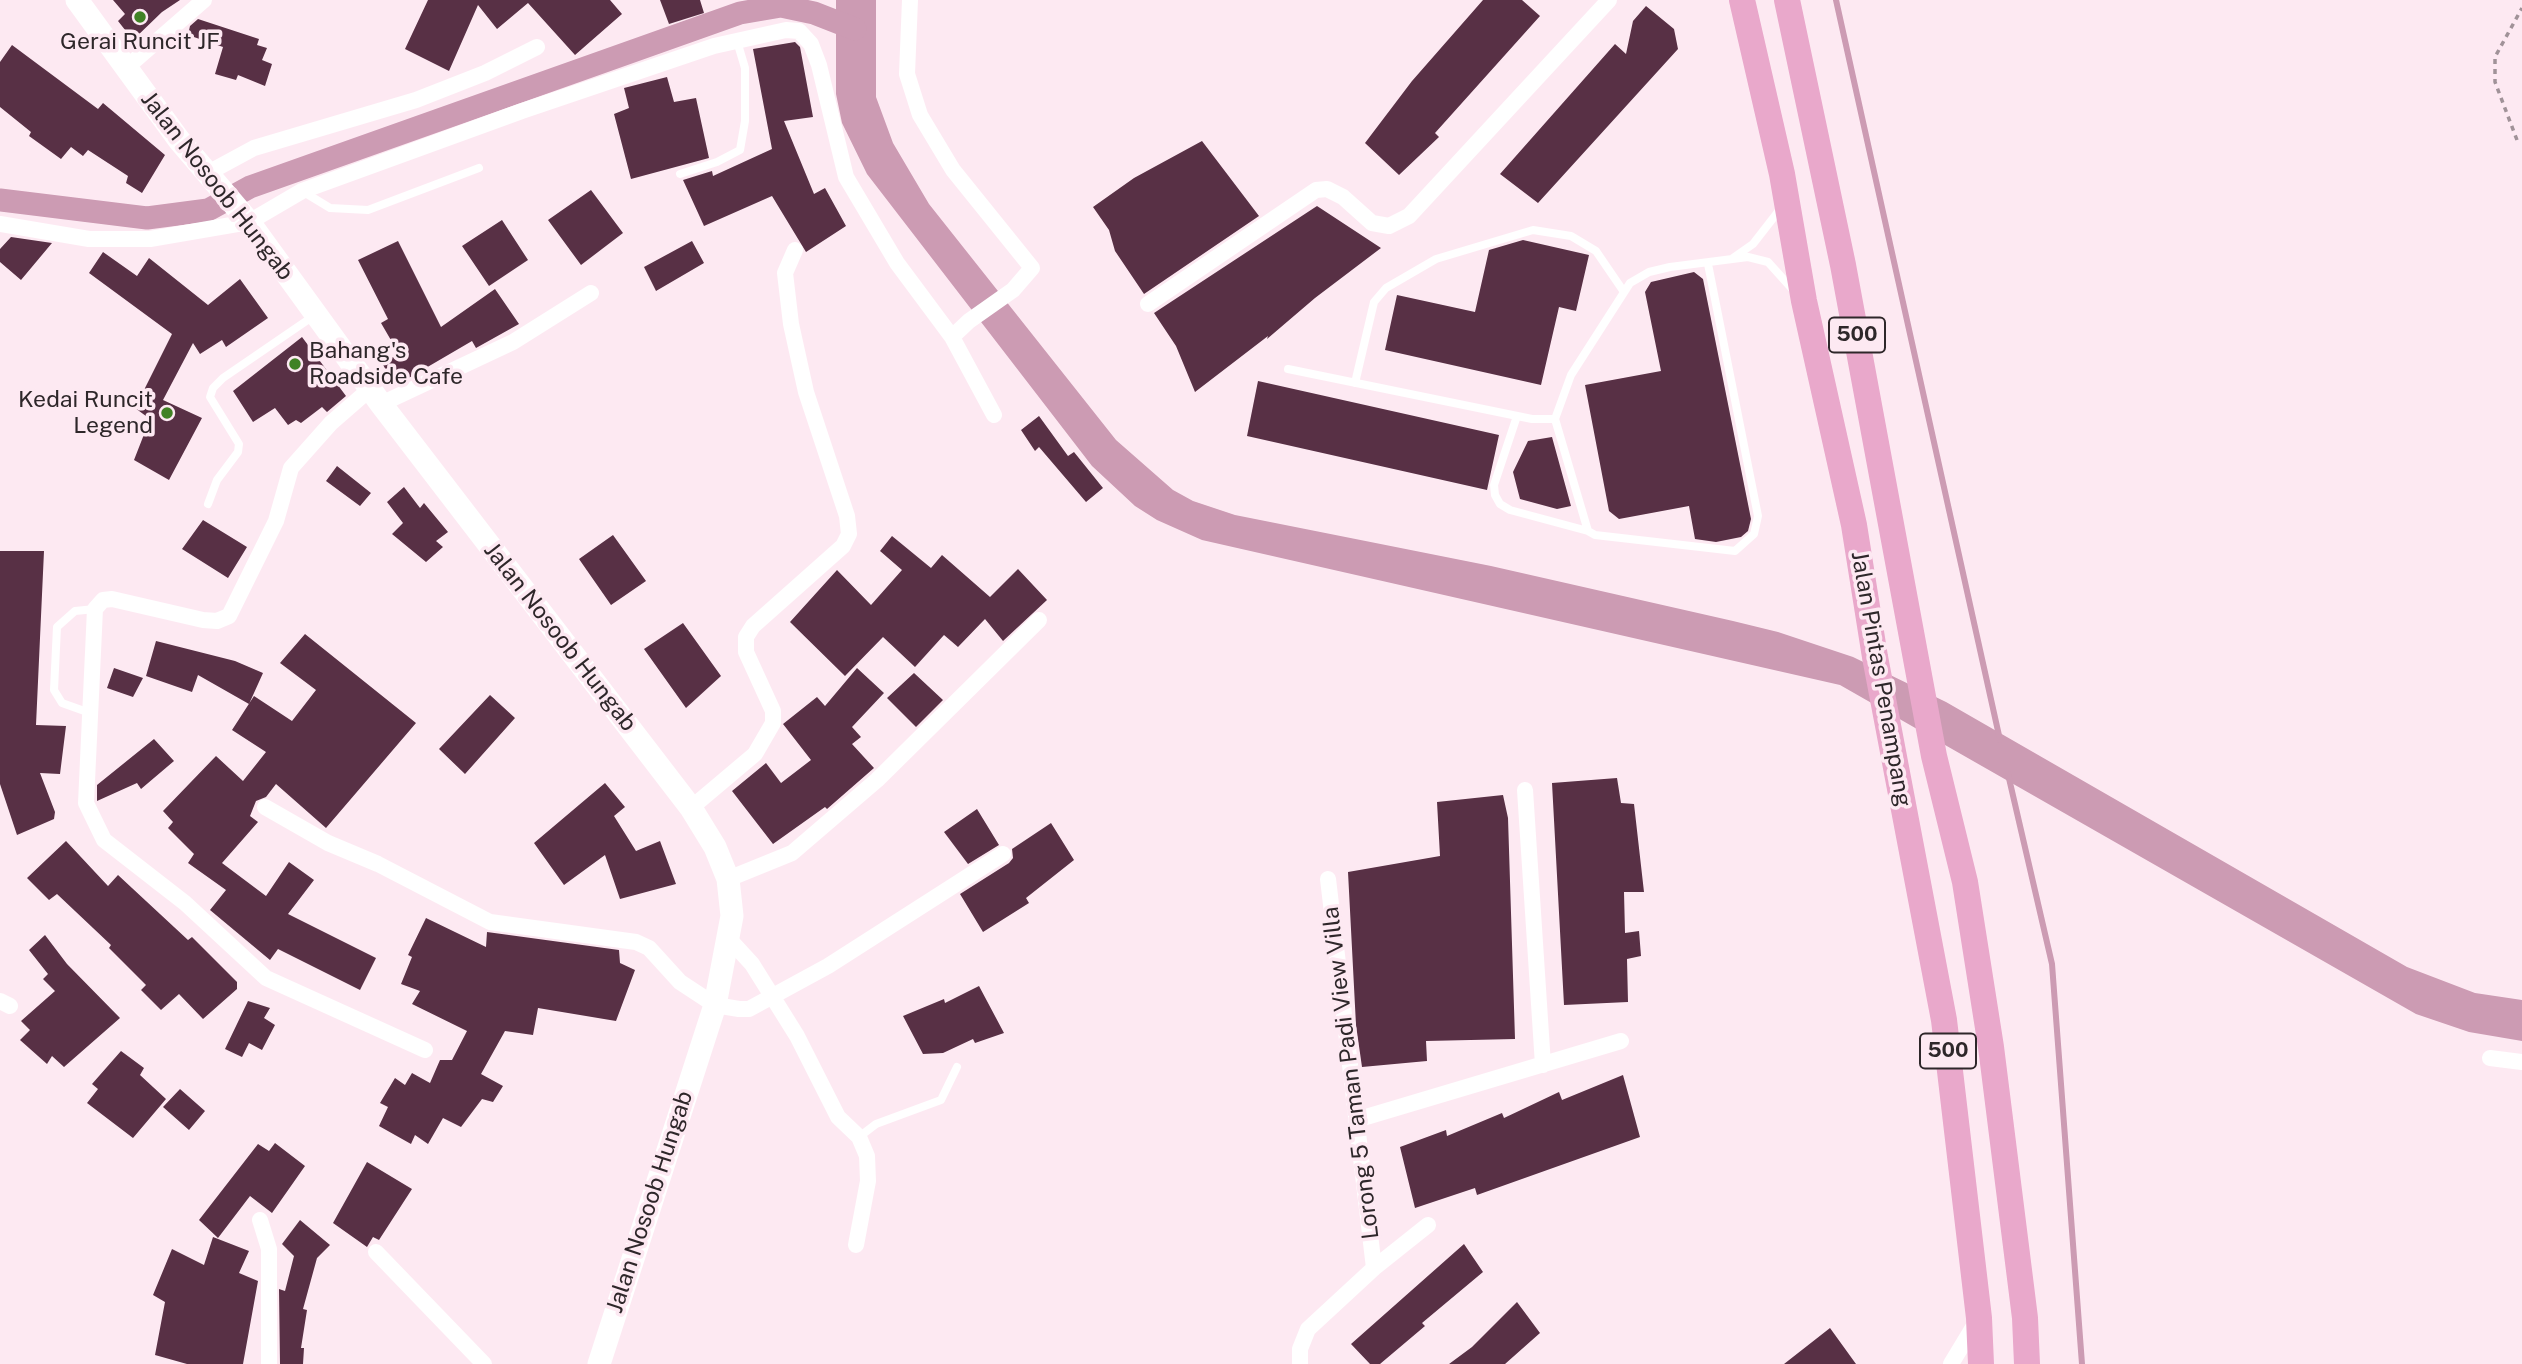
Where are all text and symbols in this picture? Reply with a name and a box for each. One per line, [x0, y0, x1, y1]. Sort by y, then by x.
marker: Gerai Runcit JF [132, 9, 148, 25]
place label: Gerai Runcit JF [60, 28, 220, 56]
street label: Jalan Nosoob Hungab [135, 86, 299, 286]
road number: 500 [1829, 318, 1885, 352]
place label: Bahang's Roadside Cafe [309, 337, 463, 391]
marker: Bahang's Roadside Cafe [287, 356, 303, 372]
place label: Kedai Runcit Legend [18, 386, 153, 440]
marker: Kedai Runcit Legend [159, 405, 175, 421]
street label: Jalan Nosoob Hungab [478, 537, 642, 737]
street label: Jalan Pintas Penampang [1845, 549, 1917, 809]
street label: Lorong 5 Taman Padi View Villa [1317, 905, 1385, 1241]
road number: 500 [1920, 1034, 1976, 1068]
street label: Jalan Nosoob Hungab [601, 1087, 699, 1317]

